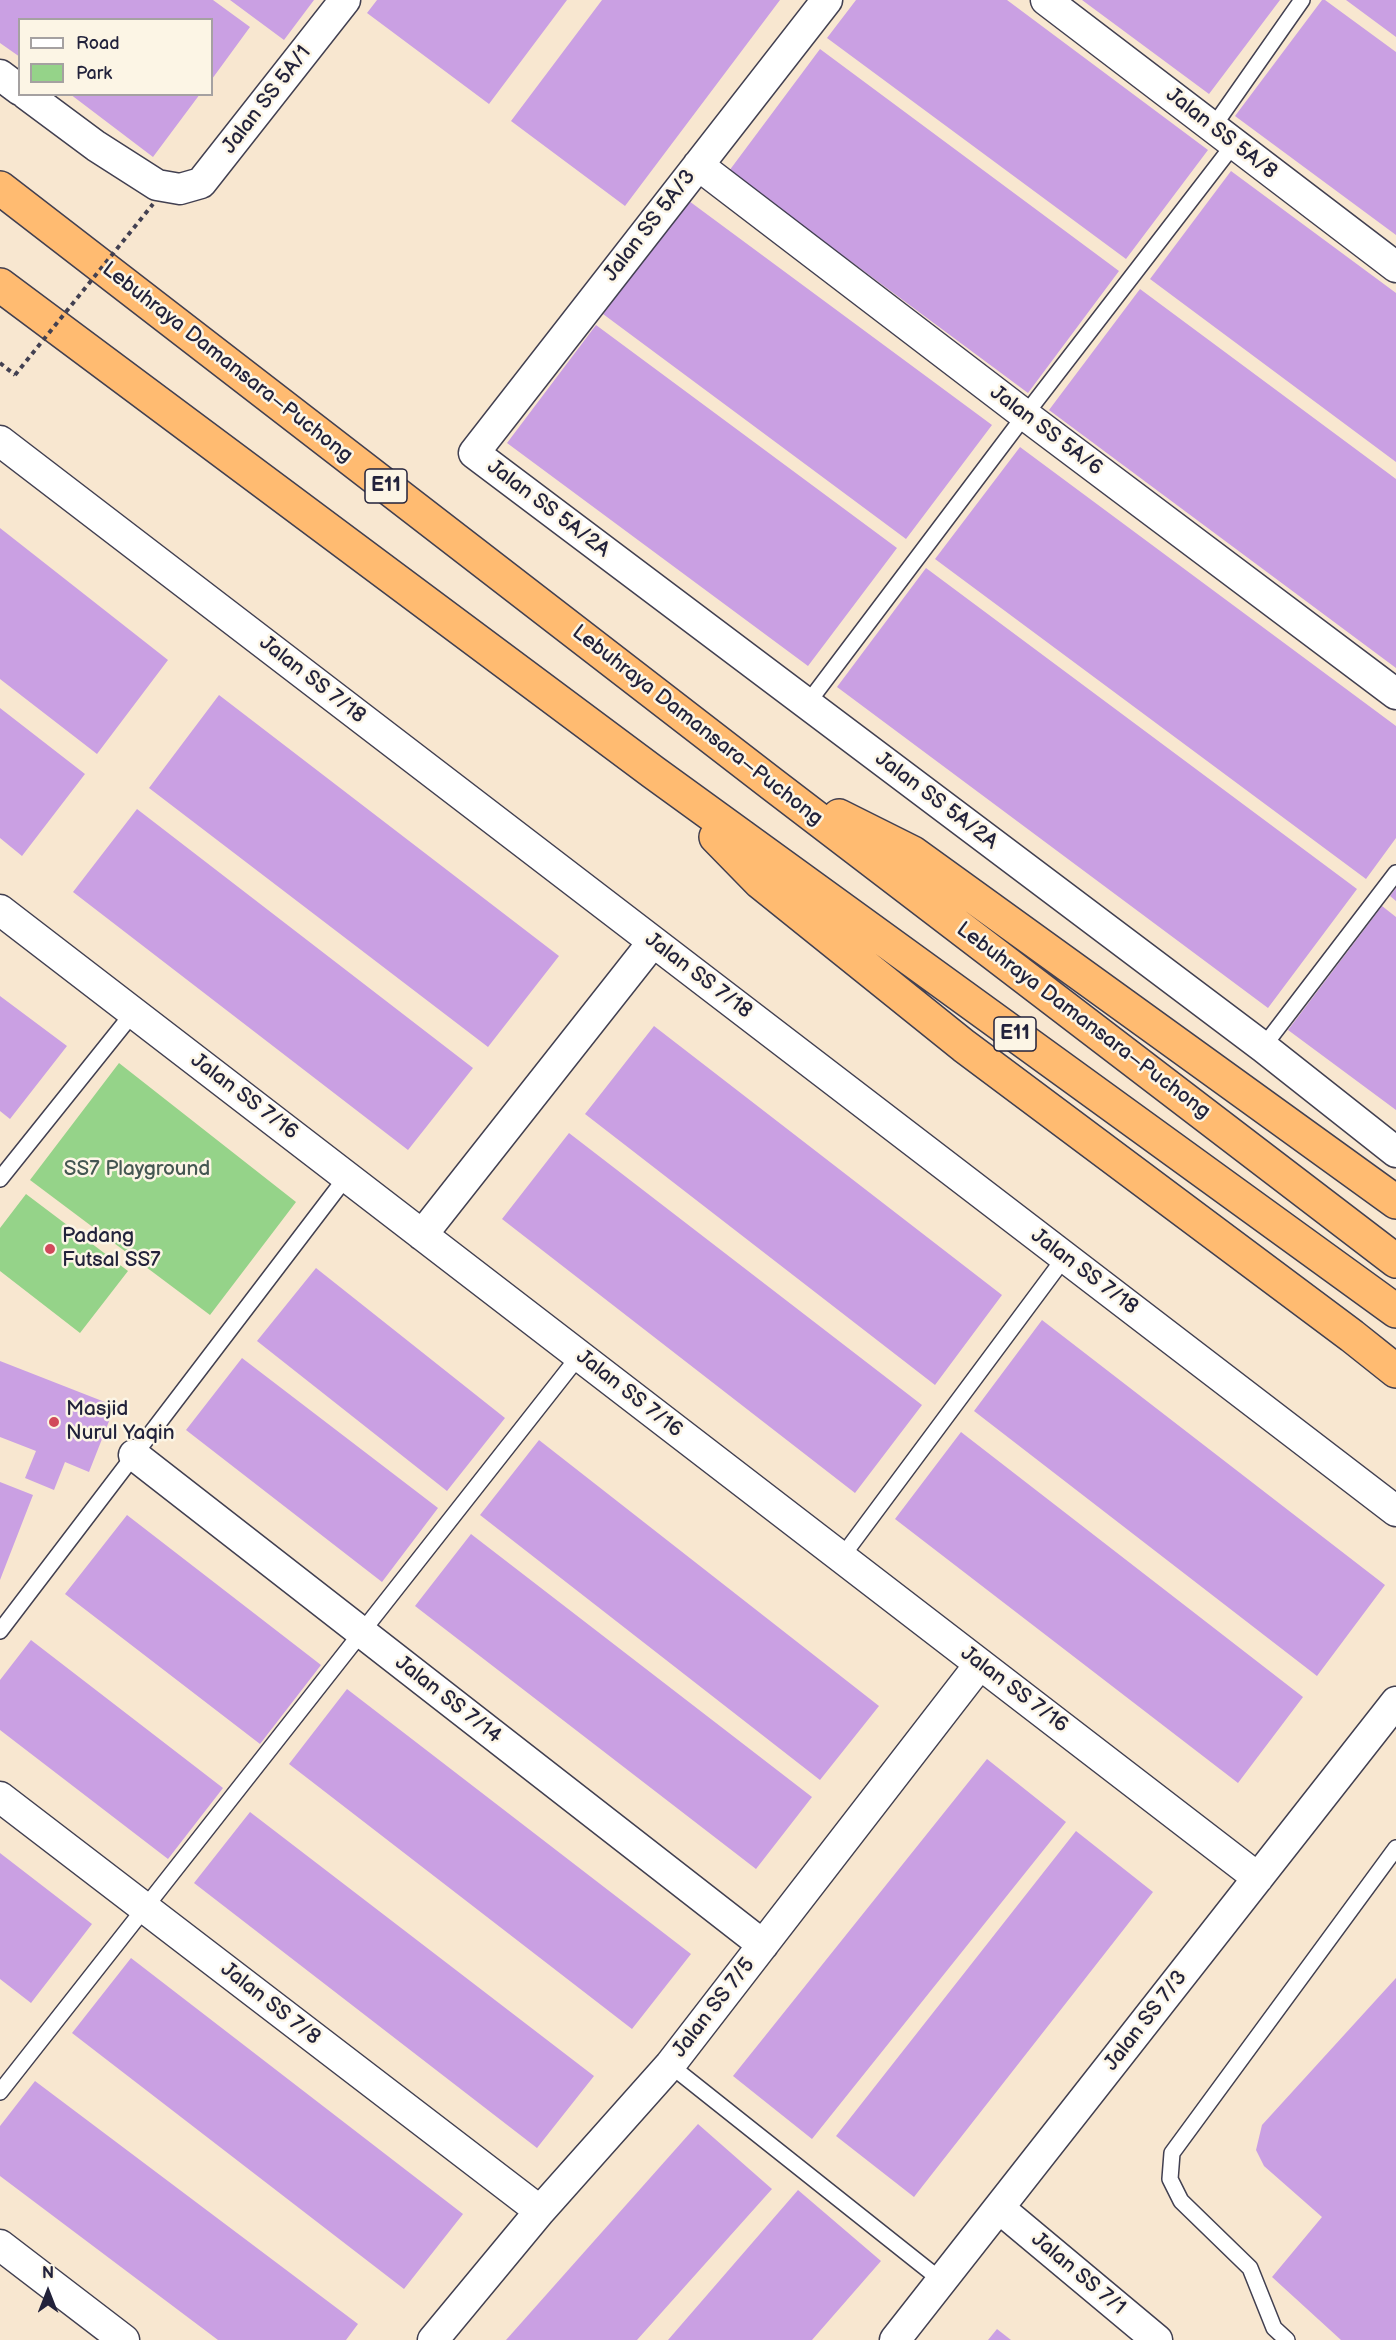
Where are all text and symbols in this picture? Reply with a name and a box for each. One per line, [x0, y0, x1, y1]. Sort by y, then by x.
legend [18, 18, 213, 96]
text: Road [76, 33, 120, 54]
street label: Jalan SS 5A/1 [217, 41, 317, 159]
text: Park [76, 63, 112, 84]
street label: Jalan SS 5A/8 [1160, 83, 1282, 185]
street label: Jalan SS 5A/3 [599, 165, 701, 287]
street label: Lebuhraya Damansara–Puchong [97, 257, 357, 469]
street label: Jalan SS 5A/6 [985, 380, 1107, 482]
street label: Jalan SS 5A/2A [482, 455, 614, 563]
road number: E11 [365, 469, 407, 503]
street label: Lebuhraya Damansara–Puchong [567, 620, 827, 832]
street label: Jalan SS 7/18 [254, 631, 370, 729]
street label: Jalan SS 5A/2A [870, 747, 1002, 855]
street label: Lebuhraya Damansara–Puchong [951, 917, 1215, 1125]
street label: Jalan SS 7/18 [639, 928, 757, 1024]
road number: E11 [994, 1017, 1036, 1051]
street label: Jalan SS 7/16 [185, 1048, 303, 1146]
park label: SS7 Playground [64, 1157, 210, 1183]
place label: Padang Futsal SS7 [62, 1224, 161, 1274]
street label: Jalan SS 7/18 [1025, 1224, 1143, 1320]
marker: Padang Futsal SS7 [43, 1242, 57, 1256]
street label: Jalan SS 7/16 [571, 1345, 687, 1443]
place label: Masjid Nurul Yaqin [66, 1397, 175, 1447]
marker: Masjid Nurul Yaqin [47, 1415, 61, 1429]
street label: Jalan SS 7/16 [955, 1641, 1073, 1739]
street label: Jalan SS 7/14 [390, 1651, 506, 1749]
street label: Jalan SS 7/5 [667, 1953, 761, 2063]
street label: Jalan SS 7/8 [215, 1957, 325, 2051]
street label: Jalan SS 7/3 [1099, 1966, 1193, 2076]
street label: Jalan SS 7/1 [1026, 2227, 1130, 2321]
north arrow [18, 2262, 78, 2322]
text: N [42, 2264, 54, 2283]

